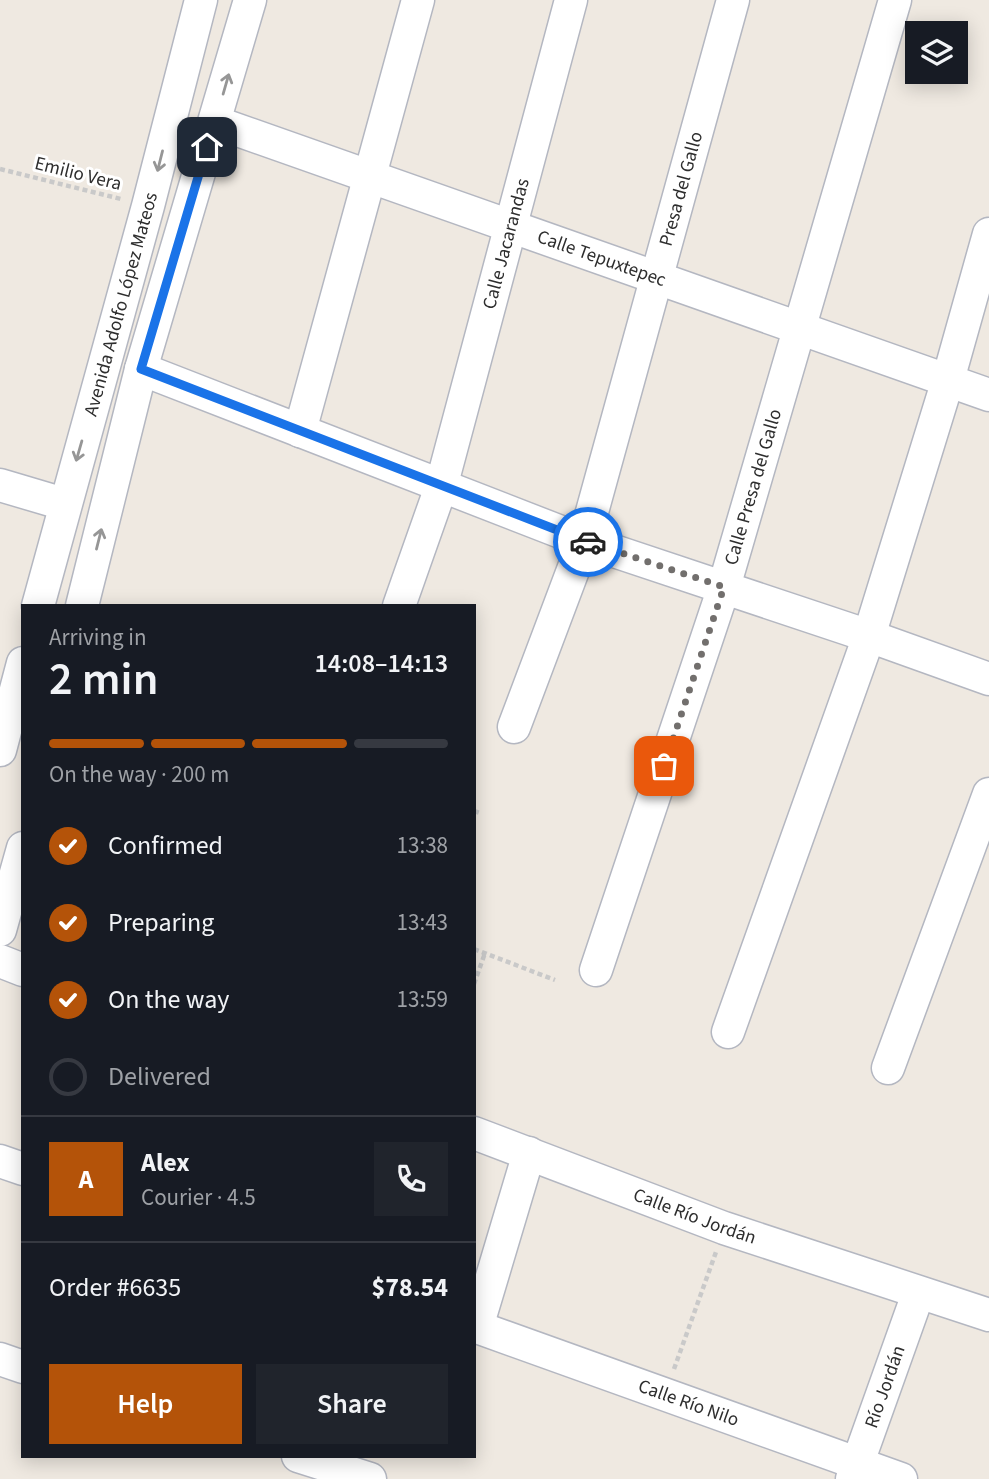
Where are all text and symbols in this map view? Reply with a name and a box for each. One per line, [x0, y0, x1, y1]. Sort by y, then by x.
map controls [905, 21, 968, 84]
button: layers [905, 21, 968, 84]
one-way arrow [220, 73, 233, 95]
pin [177, 117, 237, 177]
icon: home [188, 128, 226, 166]
street label: Presa del Gallo [652, 128, 710, 249]
one-way arrow [153, 149, 166, 172]
street label: Emilio Vera [32, 150, 124, 198]
street label: Calle Jacarandas [476, 175, 536, 312]
street label: Avenida Adolfo López Mateos [77, 189, 165, 419]
street label: Calle Tepuxtepec [534, 223, 670, 294]
street label: Calle Presa del Gallo [718, 406, 789, 568]
one-way arrow [72, 440, 85, 462]
courier [553, 507, 623, 577]
icon: car [569, 523, 607, 561]
one-way arrow [93, 528, 106, 551]
text: Arriving in [49, 621, 147, 654]
text: 14:08–14:13 [315, 645, 448, 682]
text: 2 min [49, 647, 158, 712]
pin [634, 736, 694, 796]
icon: bag [645, 747, 683, 785]
text: On the way · 200 m [49, 758, 229, 791]
icon: check [49, 827, 87, 865]
text: Confirmed [108, 827, 223, 864]
text: 13:38 [397, 829, 448, 862]
icon: check [49, 904, 87, 942]
text: Preparing [108, 904, 214, 941]
text: 13:43 [397, 906, 448, 939]
icon: check [49, 981, 87, 1019]
text: On the way [108, 981, 229, 1018]
text: 13:59 [397, 983, 448, 1016]
text: Delivered [108, 1058, 211, 1095]
button: phone [374, 1142, 448, 1216]
text: Alex [141, 1144, 190, 1181]
text: A [79, 1161, 93, 1198]
text: Courier · 4.5 [141, 1181, 256, 1214]
street label: Calle Río Jordán [629, 1181, 760, 1251]
text: Order #6635 [49, 1269, 181, 1306]
text: $78.54 [372, 1269, 448, 1306]
street label: Río Jordán [858, 1342, 912, 1432]
button: Help [49, 1364, 242, 1444]
button: Share [256, 1364, 448, 1444]
street label: Calle Río Nilo [635, 1372, 743, 1433]

